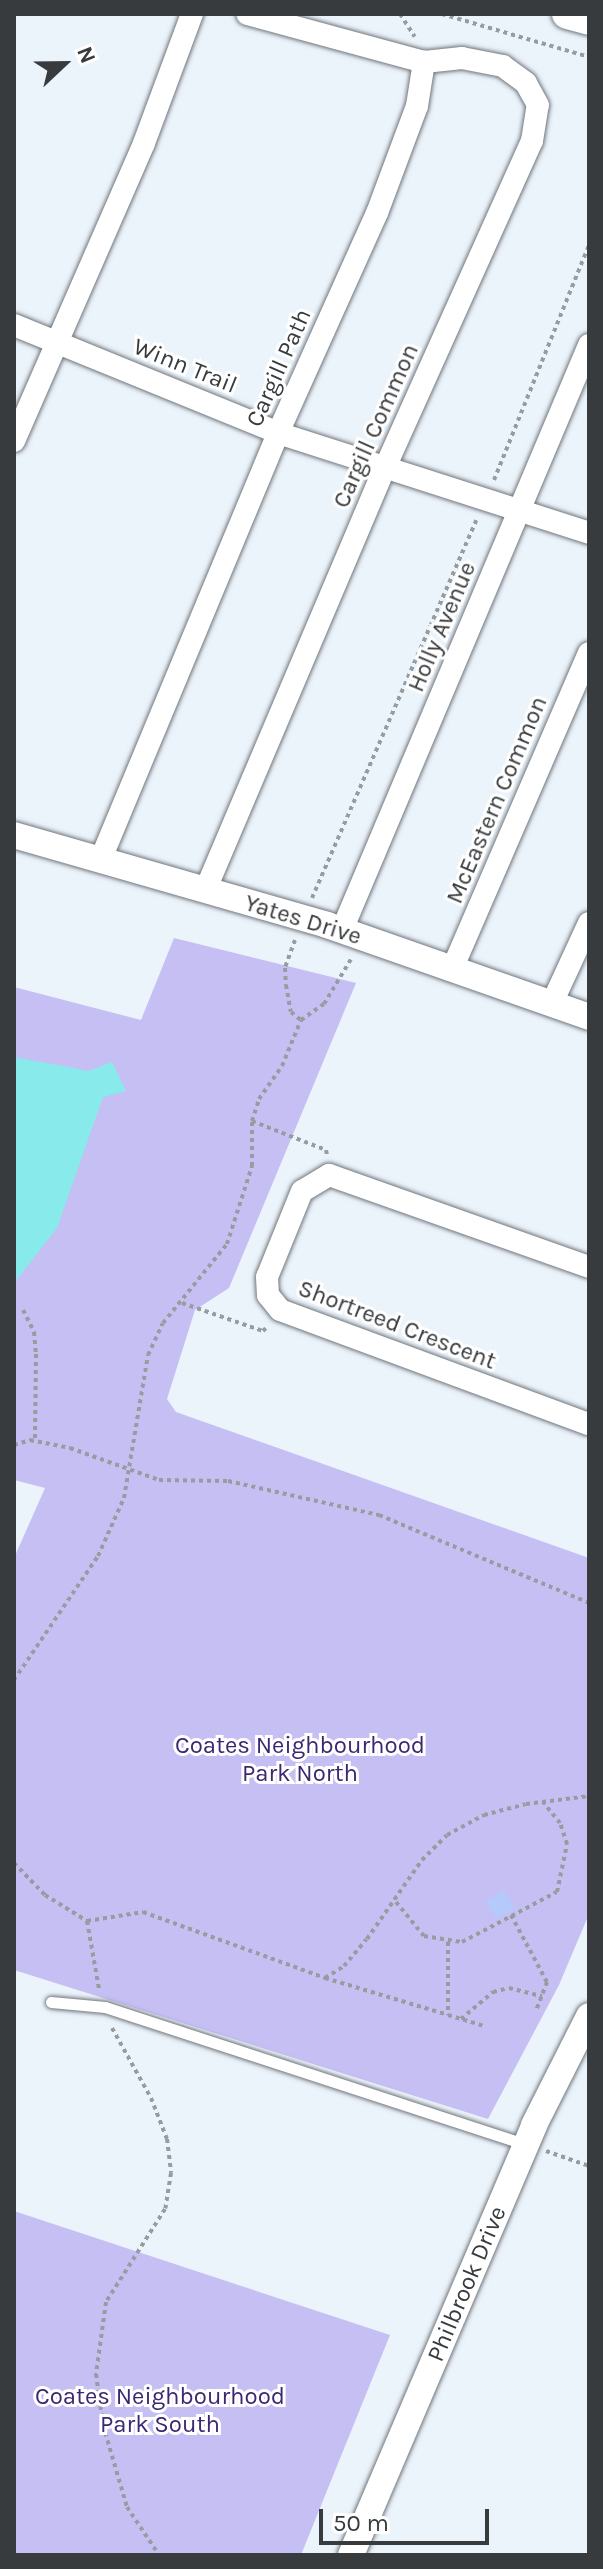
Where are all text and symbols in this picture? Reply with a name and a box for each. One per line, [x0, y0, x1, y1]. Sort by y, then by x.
north arrow [24, 24, 104, 104]
text: N [71, 43, 101, 67]
street label: Cargill Path [240, 305, 318, 431]
street label: Winn Trail [129, 332, 241, 400]
street label: Cargill Common [327, 340, 425, 512]
street label: Holly Avenue [402, 558, 482, 696]
street label: McEastern Common [440, 692, 554, 908]
street label: Yates Drive [241, 889, 365, 951]
street label: Shortreed Crescent [294, 1274, 500, 1376]
park label: Coates Neighbourhood Park North [175, 1732, 425, 1788]
street label: Philbrook Drive [421, 2202, 513, 2366]
park label: Coates Neighbourhood Park South [35, 2383, 285, 2439]
scale bar [323, 2493, 493, 2543]
text: 50 m [333, 2509, 389, 2537]

